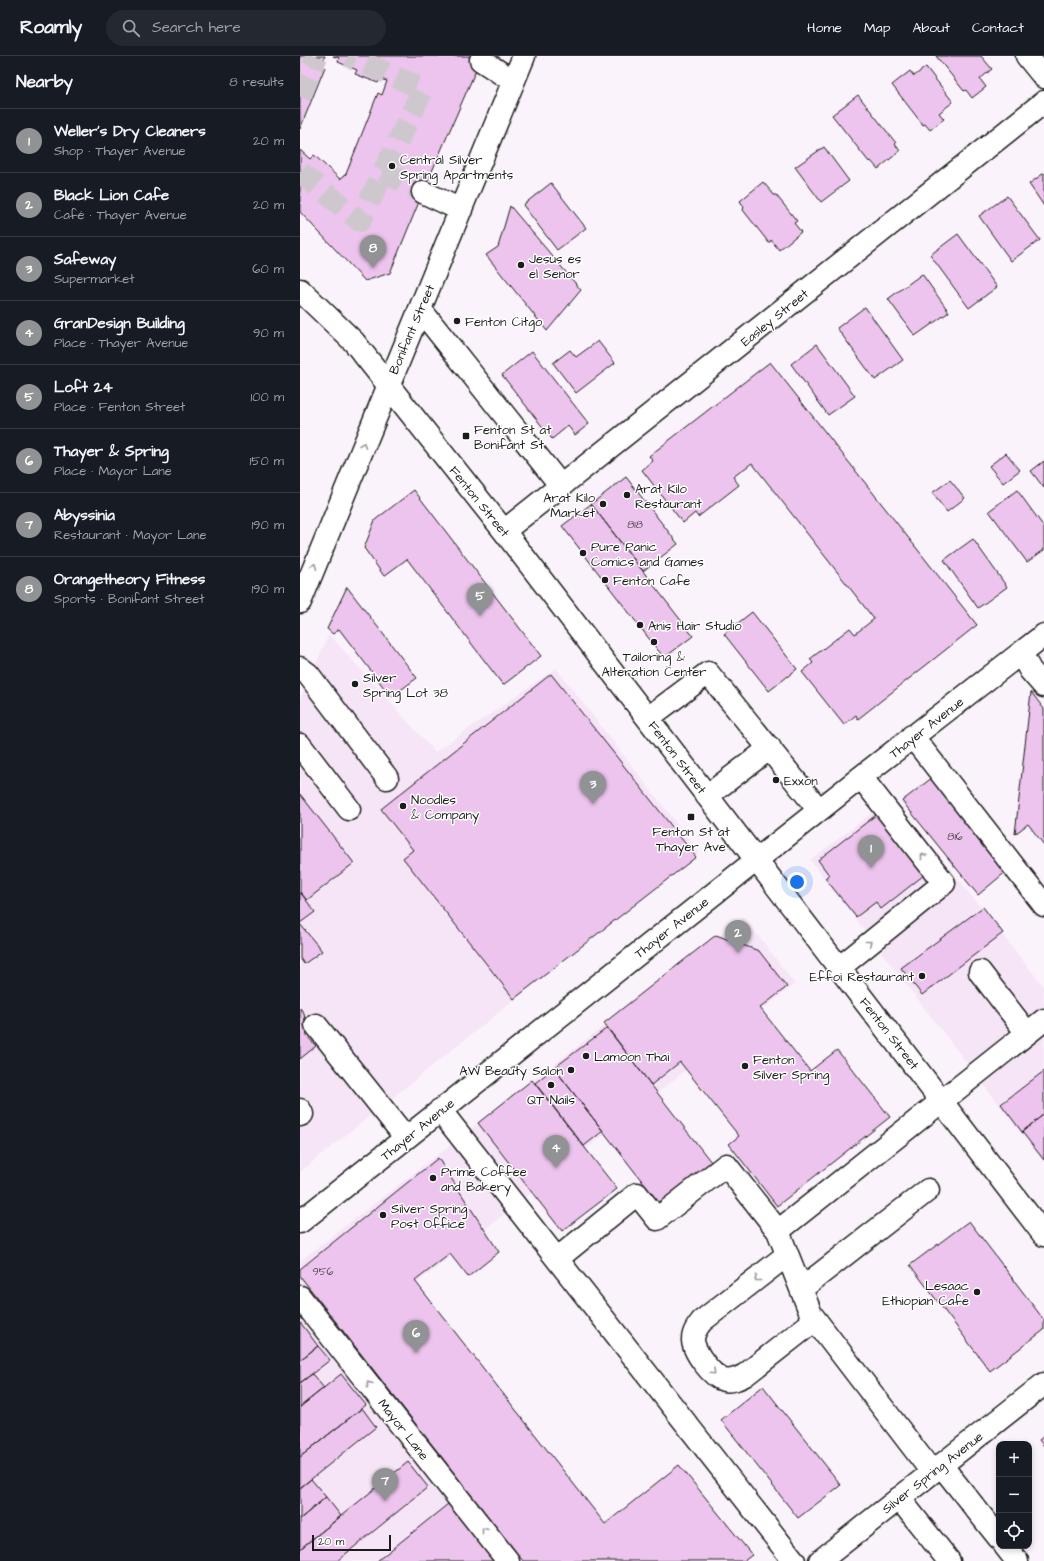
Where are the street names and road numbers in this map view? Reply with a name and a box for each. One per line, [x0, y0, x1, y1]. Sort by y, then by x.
street label: Bonifant Street [385, 281, 439, 377]
street label: Easley Street [737, 284, 813, 351]
street label: Fenton Street [445, 462, 514, 542]
street label: Thayer Avenue [886, 693, 968, 763]
street label: Fenton Street [644, 717, 711, 798]
street label: Thayer Avenue [631, 893, 713, 963]
street label: Fenton Street [855, 994, 924, 1074]
street label: Thayer Avenue [377, 1094, 459, 1166]
street label: Mayor Lane [373, 1395, 433, 1465]
street label: Silver Spring Avenue [878, 1428, 988, 1519]

